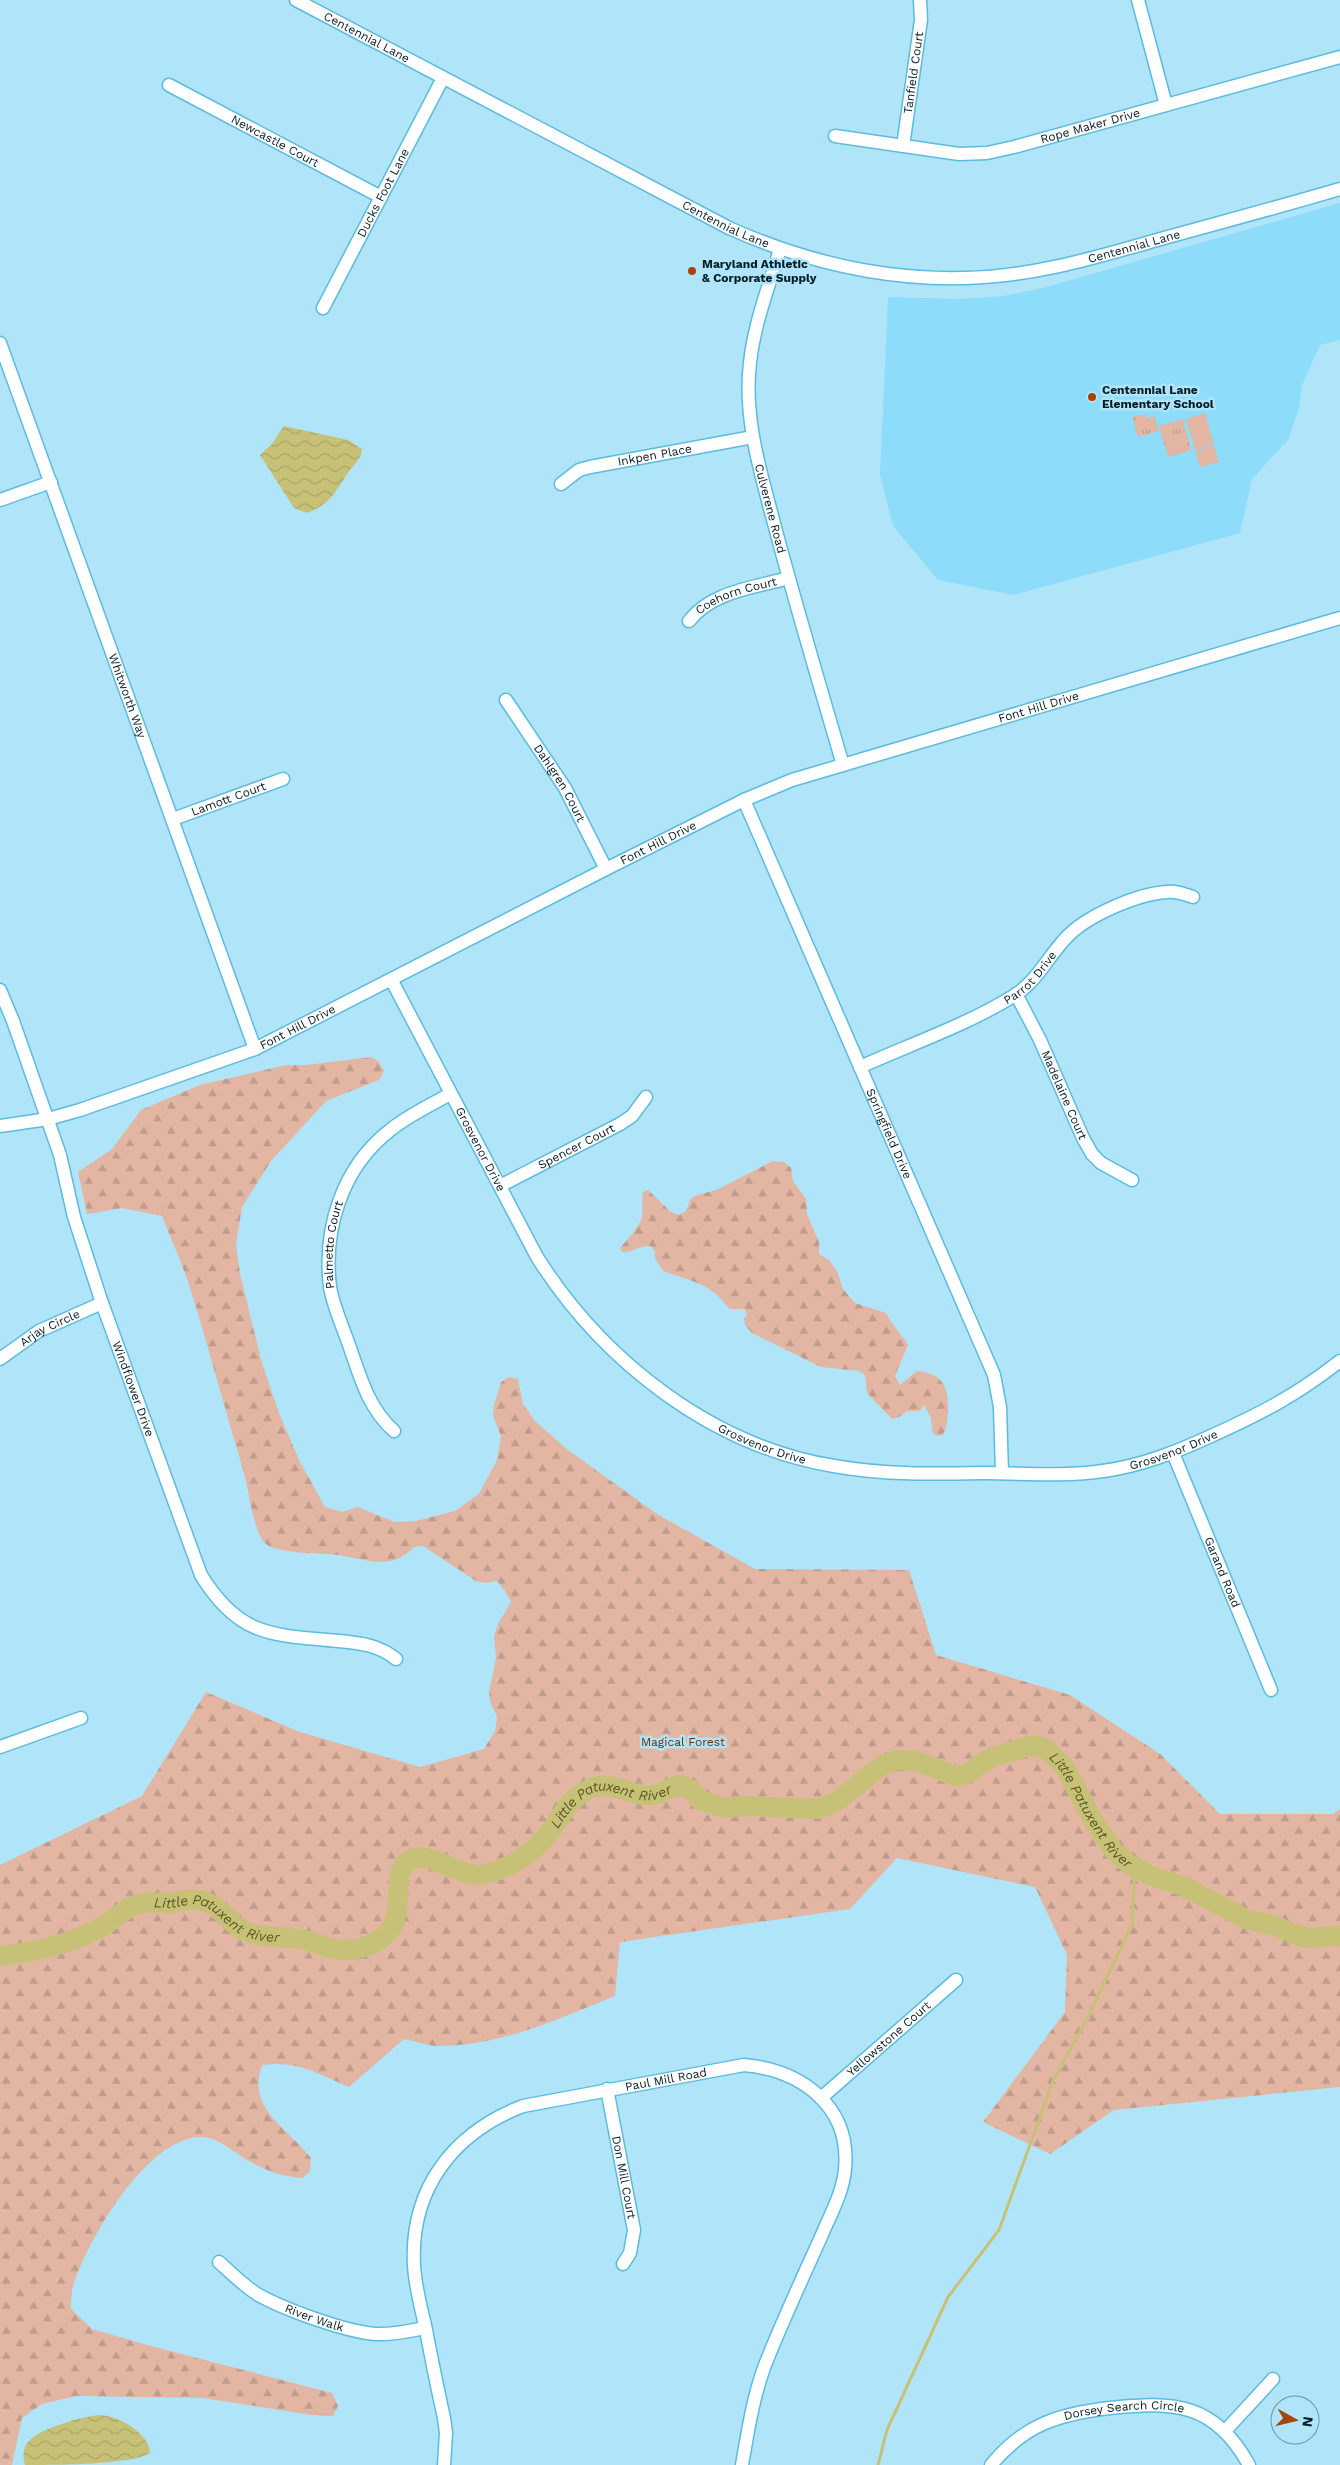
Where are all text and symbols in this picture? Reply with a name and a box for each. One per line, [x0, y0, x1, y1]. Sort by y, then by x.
street label: Centennial Lane [321, 9, 412, 66]
street label: Tanfield Court [901, 31, 926, 115]
street label: Rope Maker Drive [1039, 106, 1142, 146]
street label: Newcastle Court [229, 112, 321, 170]
street label: Ducks Foot Lane [354, 146, 412, 240]
street label: Centennial Lane [680, 198, 772, 251]
street label: Centennial Lane [1086, 227, 1182, 266]
place label: Maryland Athletic & Corporate Supply [702, 257, 817, 285]
marker: Maryland Athletic & Corporate Supply [686, 265, 698, 277]
place label: Centennial Lane Elementary School [1102, 383, 1214, 411]
marker: Centennial Lane Elementary School [1086, 391, 1098, 403]
street label: Inkpen Place [616, 441, 693, 469]
street label: Culverene Road [752, 463, 789, 555]
street label: Coehorn Court [693, 574, 778, 617]
street label: Whitworth Way [106, 652, 149, 741]
street label: Font Hill Drive [997, 689, 1081, 726]
street label: Dahlgren Court [531, 742, 588, 824]
street label: Lamott Court [189, 779, 268, 819]
street label: Font Hill Drive [618, 818, 699, 868]
street label: Parrot Drive [1001, 948, 1059, 1007]
street label: Font Hill Drive [257, 1002, 338, 1052]
street label: Madelaine Court [1038, 1048, 1090, 1142]
street label: Springfield Drive [863, 1086, 915, 1181]
street label: Grosvenor Drive [452, 1105, 508, 1194]
street label: Spencer Court [536, 1121, 617, 1172]
street label: Palmetto Court [322, 1199, 346, 1290]
street label: Arjay Circle [17, 1307, 82, 1350]
street label: Windflower Drive [109, 1339, 157, 1439]
street label: Grosvenor Drive [716, 1421, 807, 1467]
street label: Grosvenor Drive [1128, 1427, 1220, 1473]
street label: Garand Road [1201, 1535, 1243, 1610]
park label: Magical Forest [641, 1735, 725, 1749]
water label: Little Patuxent River [1046, 1749, 1136, 1872]
water label: Little Patuxent River [547, 1778, 674, 1831]
water label: Little Patuxent River [154, 1891, 280, 1945]
street label: Yellowstone Court [844, 1998, 934, 2079]
street label: Paul Mill Road [624, 2065, 708, 2094]
street label: Don Mill Court [609, 2135, 639, 2220]
street label: River Walk [283, 2301, 346, 2335]
north arrow [1270, 2395, 1320, 2445]
street label: Dorsey Search Circle [1062, 2398, 1186, 2423]
text: N [1299, 2416, 1317, 2428]

